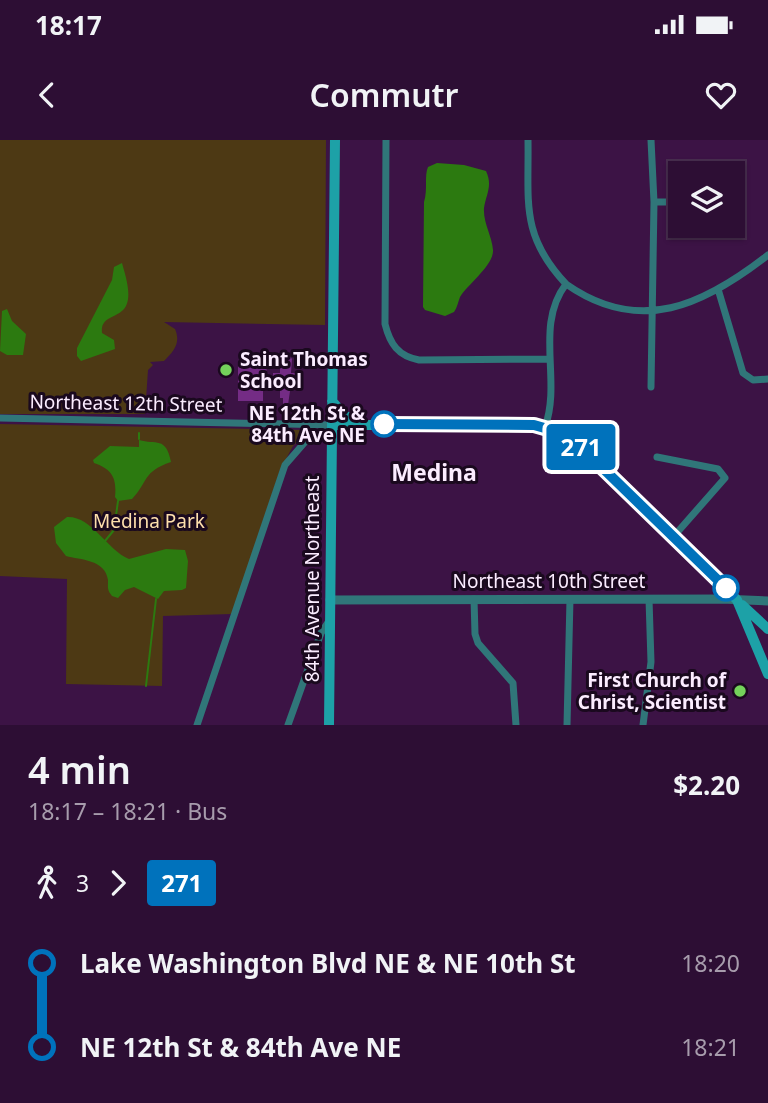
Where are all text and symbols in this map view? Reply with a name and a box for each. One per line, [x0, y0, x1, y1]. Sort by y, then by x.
text: 18:17 [35, 7, 102, 43]
text: Commutr [310, 73, 458, 116]
icon: back [28, 76, 66, 114]
icon: heart [702, 76, 740, 114]
map controls [668, 161, 745, 238]
button: layers [668, 161, 745, 238]
place label: Saint Thomas School [240, 346, 368, 394]
marker: Saint Thomas School [218, 362, 234, 378]
street label: Northeast 12th Street [29, 388, 223, 418]
place label: NE 12th St & 84th Ave NE [249, 400, 366, 448]
marker: NE 12th St & 84th Ave NE [371, 411, 397, 437]
line badge: 271 [541, 424, 621, 470]
text: 271 [560, 430, 602, 463]
district label: Medina [391, 456, 477, 488]
street label: 84th Avenue Northeast [299, 476, 325, 682]
park label: Medina Park [93, 508, 205, 534]
street label: Northeast 10th Street [453, 568, 646, 594]
unlabelled marker [713, 575, 739, 601]
place label: First Church of Christ, Scientist [578, 667, 728, 715]
marker: First Church of Christ, Scientist [732, 683, 748, 699]
text: 4 min [28, 743, 131, 795]
text: $2.20 [673, 767, 740, 803]
text: 18:17 – 18:21 · Bus [28, 795, 227, 827]
icon: walk [28, 864, 66, 902]
icon: forward [99, 864, 137, 902]
text: 271 [161, 866, 202, 899]
text: 3 [76, 867, 89, 899]
text: Lake Washington Blvd NE & NE 10th St [80, 945, 576, 981]
text: 18:20 [681, 947, 740, 979]
text: NE 12th St & 84th Ave NE [80, 1029, 401, 1065]
text: 18:21 [681, 1031, 740, 1063]

